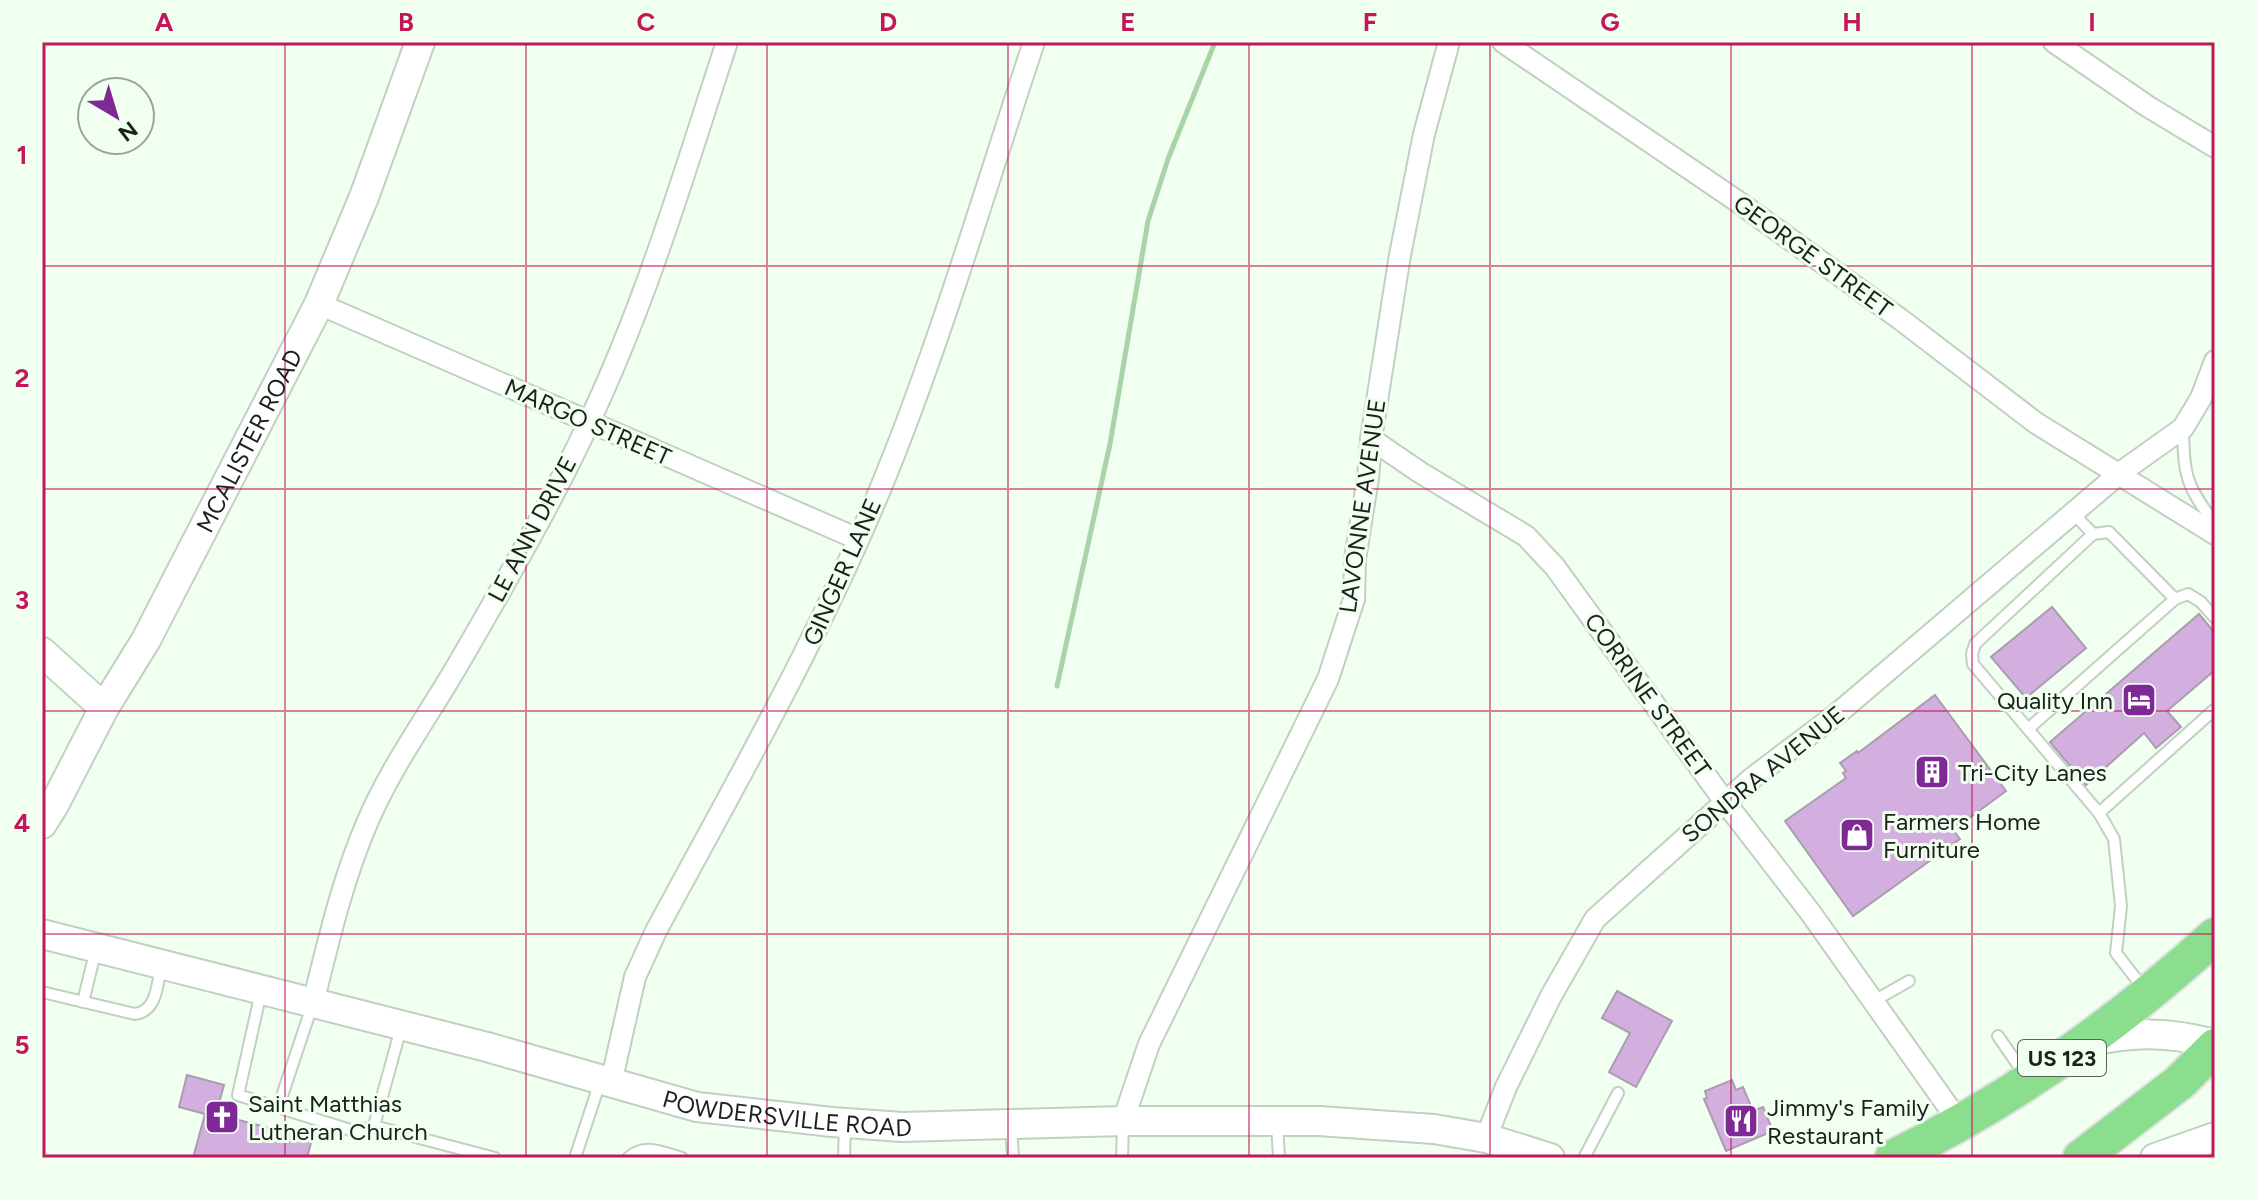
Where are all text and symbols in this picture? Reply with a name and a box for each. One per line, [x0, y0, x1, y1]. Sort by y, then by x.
text: A [155, 6, 174, 38]
text: B [398, 6, 414, 38]
text: C [637, 6, 656, 38]
text: D [879, 6, 897, 38]
text: E [1120, 6, 1136, 38]
text: F [1363, 6, 1377, 38]
text: G [1600, 6, 1620, 38]
text: H [1842, 6, 1862, 38]
text: I [2088, 6, 2096, 38]
north arrow [76, 76, 156, 156]
text: N [113, 115, 143, 147]
text: 1 [17, 139, 27, 171]
street label: GEORGE STREET [1728, 189, 1898, 323]
street label: MCALISTER ROAD [190, 344, 308, 537]
text: 2 [14, 362, 30, 394]
street label: MARGO STREET [500, 372, 676, 472]
street label: LAVONNE AVENUE [1333, 397, 1391, 615]
street label: LE ANN DRIVE [481, 451, 583, 607]
street label: GINGER LANE [797, 494, 887, 650]
text: 3 [15, 584, 29, 616]
street label: CORRINE STREET [1579, 607, 1717, 783]
hotel icon: Quality Inn [2120, 681, 2158, 719]
place label: Quality Inn [1997, 686, 2113, 715]
street label: SONDRA AVENUE [1676, 699, 1850, 849]
building icon: Tri-City Lanes [1913, 753, 1951, 791]
place label: Tri-City Lanes [1958, 758, 2107, 787]
text: 4 [14, 807, 30, 839]
place label: Farmers Home Furniture [1883, 807, 2040, 864]
shop icon: Farmers Home Furniture [1838, 816, 1876, 854]
text: 5 [14, 1029, 30, 1061]
road number: US 123 [2018, 1040, 2106, 1076]
street label: POWDERSVILLE ROAD [660, 1083, 912, 1142]
place label: Saint Matthias Lutheran Church [248, 1089, 428, 1146]
place label: Jimmy's Family Restaurant [1767, 1093, 1930, 1150]
church icon: Saint Matthias Lutheran Church [203, 1098, 241, 1136]
restaurant icon: Jimmy's Family Restaurant [1722, 1102, 1760, 1140]

